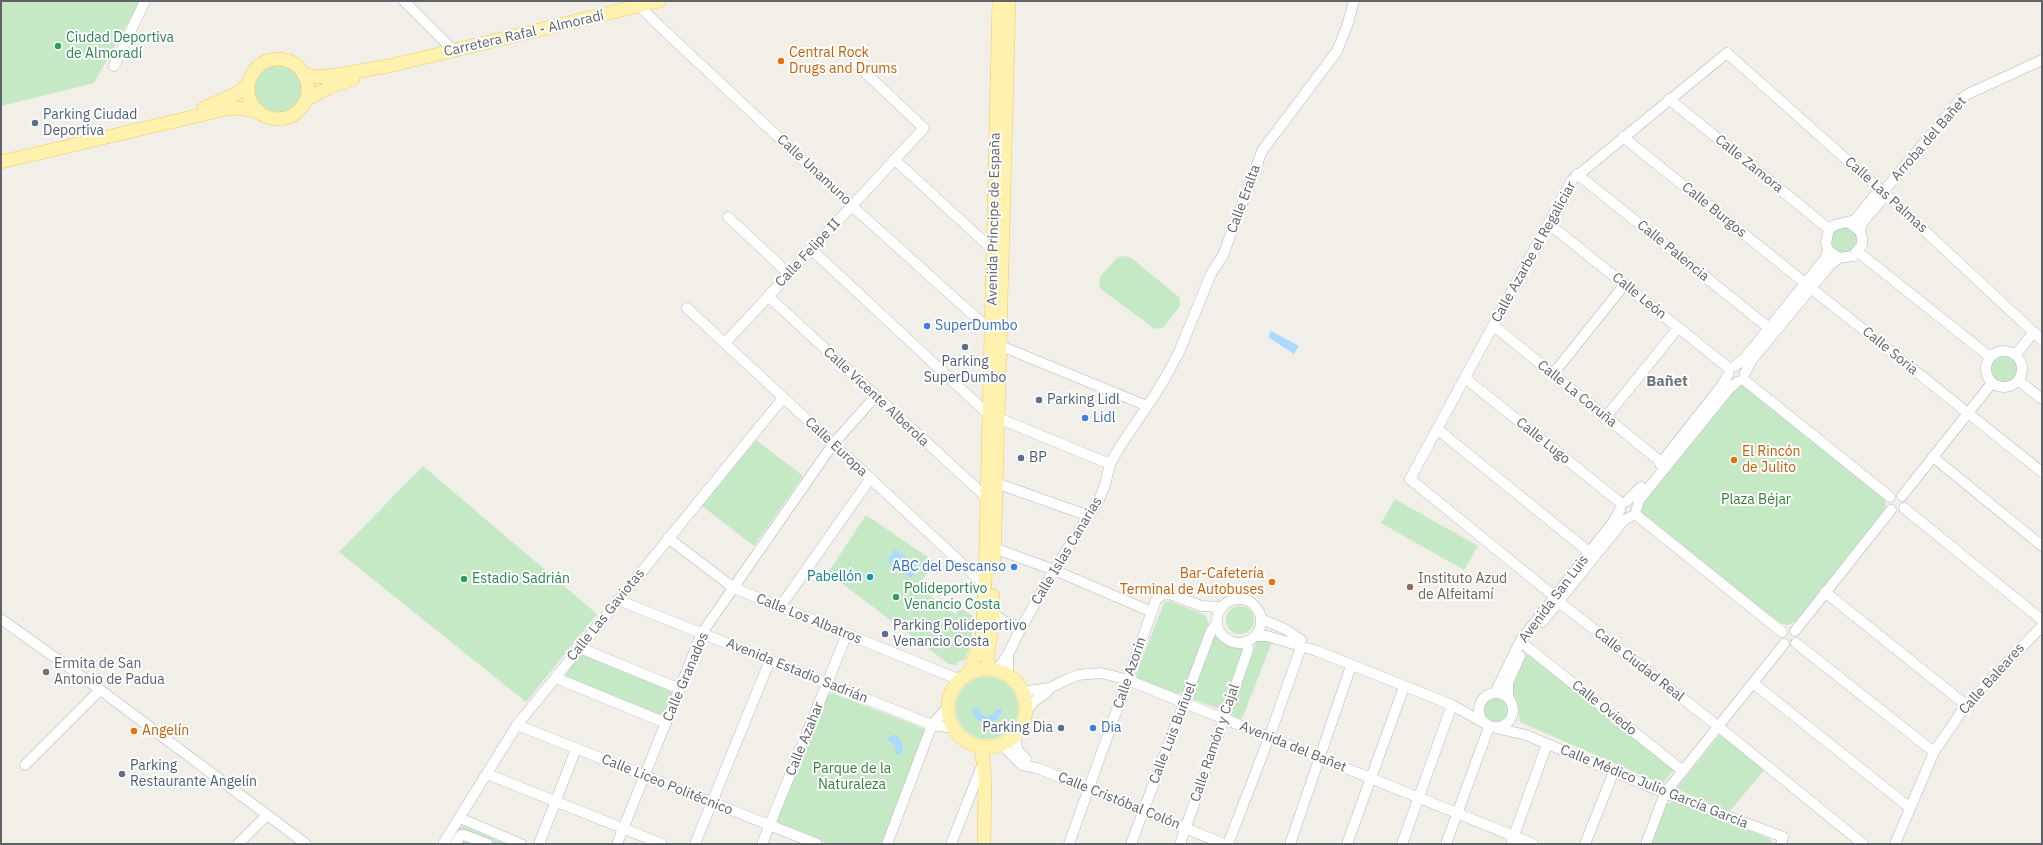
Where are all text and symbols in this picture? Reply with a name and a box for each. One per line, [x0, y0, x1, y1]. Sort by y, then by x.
street label: Carretera Rafal - Almoradí [442, 7, 606, 61]
place label: Ciudad Deportiva de Almoradí [66, 30, 174, 62]
marker: Ciudad Deportiva de Almoradí [53, 41, 63, 51]
place label: Central Rock Drugs and Drums [789, 45, 897, 78]
marker: Central Rock Drugs and Drums [776, 56, 786, 66]
street label: Arroba del Bañet [1888, 93, 1970, 185]
place label: Parking Ciudad Deportiva [43, 107, 137, 140]
marker: Parking Ciudad Deportiva [30, 118, 40, 128]
street label: Calle Unamuno [773, 131, 855, 209]
street label: Calle Zamora [1711, 131, 1787, 197]
street label: Avenida Príncipe de España [984, 132, 1004, 306]
street label: Calle Las Palmas [1841, 153, 1931, 237]
street label: Calle Eralta [1224, 163, 1264, 235]
street label: Calle Azarbe el Regaliciar [1488, 179, 1580, 325]
street label: Calle Burgos [1678, 179, 1750, 241]
street label: Calle Felipe II [772, 215, 844, 291]
street label: Calle Palencia [1634, 217, 1712, 285]
street label: Calle León [1608, 269, 1670, 323]
place label: SuperDumbo [935, 318, 1018, 334]
marker: SuperDumbo [922, 321, 932, 331]
street label: Calle Soria [1859, 323, 1921, 379]
marker: Parking SuperDumbo [960, 342, 970, 352]
street label: Calle Vicente Alberola [820, 344, 932, 450]
place label: Parking SuperDumbo [924, 354, 1006, 386]
street label: Calle La Coruña [1534, 357, 1620, 431]
district label: Bañet [1646, 373, 1688, 391]
place label: Parking Lidl [1047, 392, 1120, 408]
marker: Parking Lidl [1034, 395, 1044, 405]
place label: Lidl [1093, 410, 1115, 426]
marker: Lidl [1080, 413, 1090, 423]
street label: Calle Europa [801, 414, 871, 480]
street label: Calle Lugo [1513, 414, 1573, 468]
place label: El Rincón de Julito [1742, 444, 1800, 476]
place label: BP [1029, 450, 1047, 466]
marker: BP [1016, 453, 1026, 463]
marker: El Rincón de Julito [1729, 455, 1739, 465]
park label: Plaza Béjar [1721, 492, 1791, 508]
street label: Calle Islas Canarias [1028, 494, 1106, 608]
street label: Avenida San Luis [1516, 552, 1592, 646]
place label: ABC del Descanso [892, 559, 1006, 575]
marker: ABC del Descanso [1009, 562, 1019, 572]
street label: Calle Las Gaviotas [564, 565, 648, 665]
place label: Bar-Cafetería Terminal de Autobuses [1120, 566, 1264, 598]
place label: Pabellón [807, 569, 862, 585]
place label: Estadio Sadrián [472, 571, 570, 587]
place label: Instituto Azud de Alfeitamí [1418, 571, 1507, 604]
marker: Pabellón [865, 572, 875, 582]
marker: Estadio Sadrián [459, 574, 469, 584]
marker: Bar-Cafetería Terminal de Autobuses [1267, 577, 1277, 587]
place label: Polideportivo Venancio Costa [904, 581, 1001, 614]
marker: Instituto Azud de Alfeitamí [1405, 582, 1415, 592]
street label: Calle Los Albatros [754, 590, 864, 648]
marker: Polideportivo Venancio Costa [891, 592, 901, 602]
place label: Parking Polideportivo Venancio Costa [893, 618, 1027, 650]
street label: Calle Ciudad Real [1591, 625, 1687, 705]
marker: Parking Polideportivo Venancio Costa [880, 629, 890, 639]
street label: Calle Granados [660, 630, 712, 724]
street label: Avenida Estadio Sadrián [724, 635, 870, 707]
street label: Calle Azorín [1110, 635, 1150, 711]
street label: Calle Baleares [1956, 640, 2028, 718]
place label: Ermita de San Antonio de Padua [54, 656, 165, 688]
marker: Ermita de San Antonio de Padua [41, 667, 51, 677]
street label: Calle Oviedo [1568, 677, 1640, 739]
street label: Calle Luis Buñuel [1146, 680, 1200, 786]
street label: Calle Ramón y Cajal [1187, 682, 1243, 804]
street label: Calle Azahar [783, 700, 827, 778]
street label: Avenida del Bañet [1237, 718, 1349, 776]
place label: Parking Dia [982, 720, 1053, 736]
place label: Dia [1101, 720, 1121, 736]
place label: Angelín [142, 723, 189, 739]
marker: Parking Dia [1056, 723, 1066, 733]
marker: Dia [1088, 723, 1098, 733]
marker: Angelín [129, 726, 139, 736]
street label: Calle Médico Julio García García [1558, 742, 1750, 832]
street label: Calle Liceo Politécnico [599, 751, 735, 819]
place label: Parking Restaurante Angelín [130, 758, 257, 790]
park label: Parque de la Naturaleza [813, 761, 891, 794]
marker: Parking Restaurante Angelín [117, 769, 127, 779]
street label: Calle Cristóbal Colón [1055, 769, 1183, 833]

